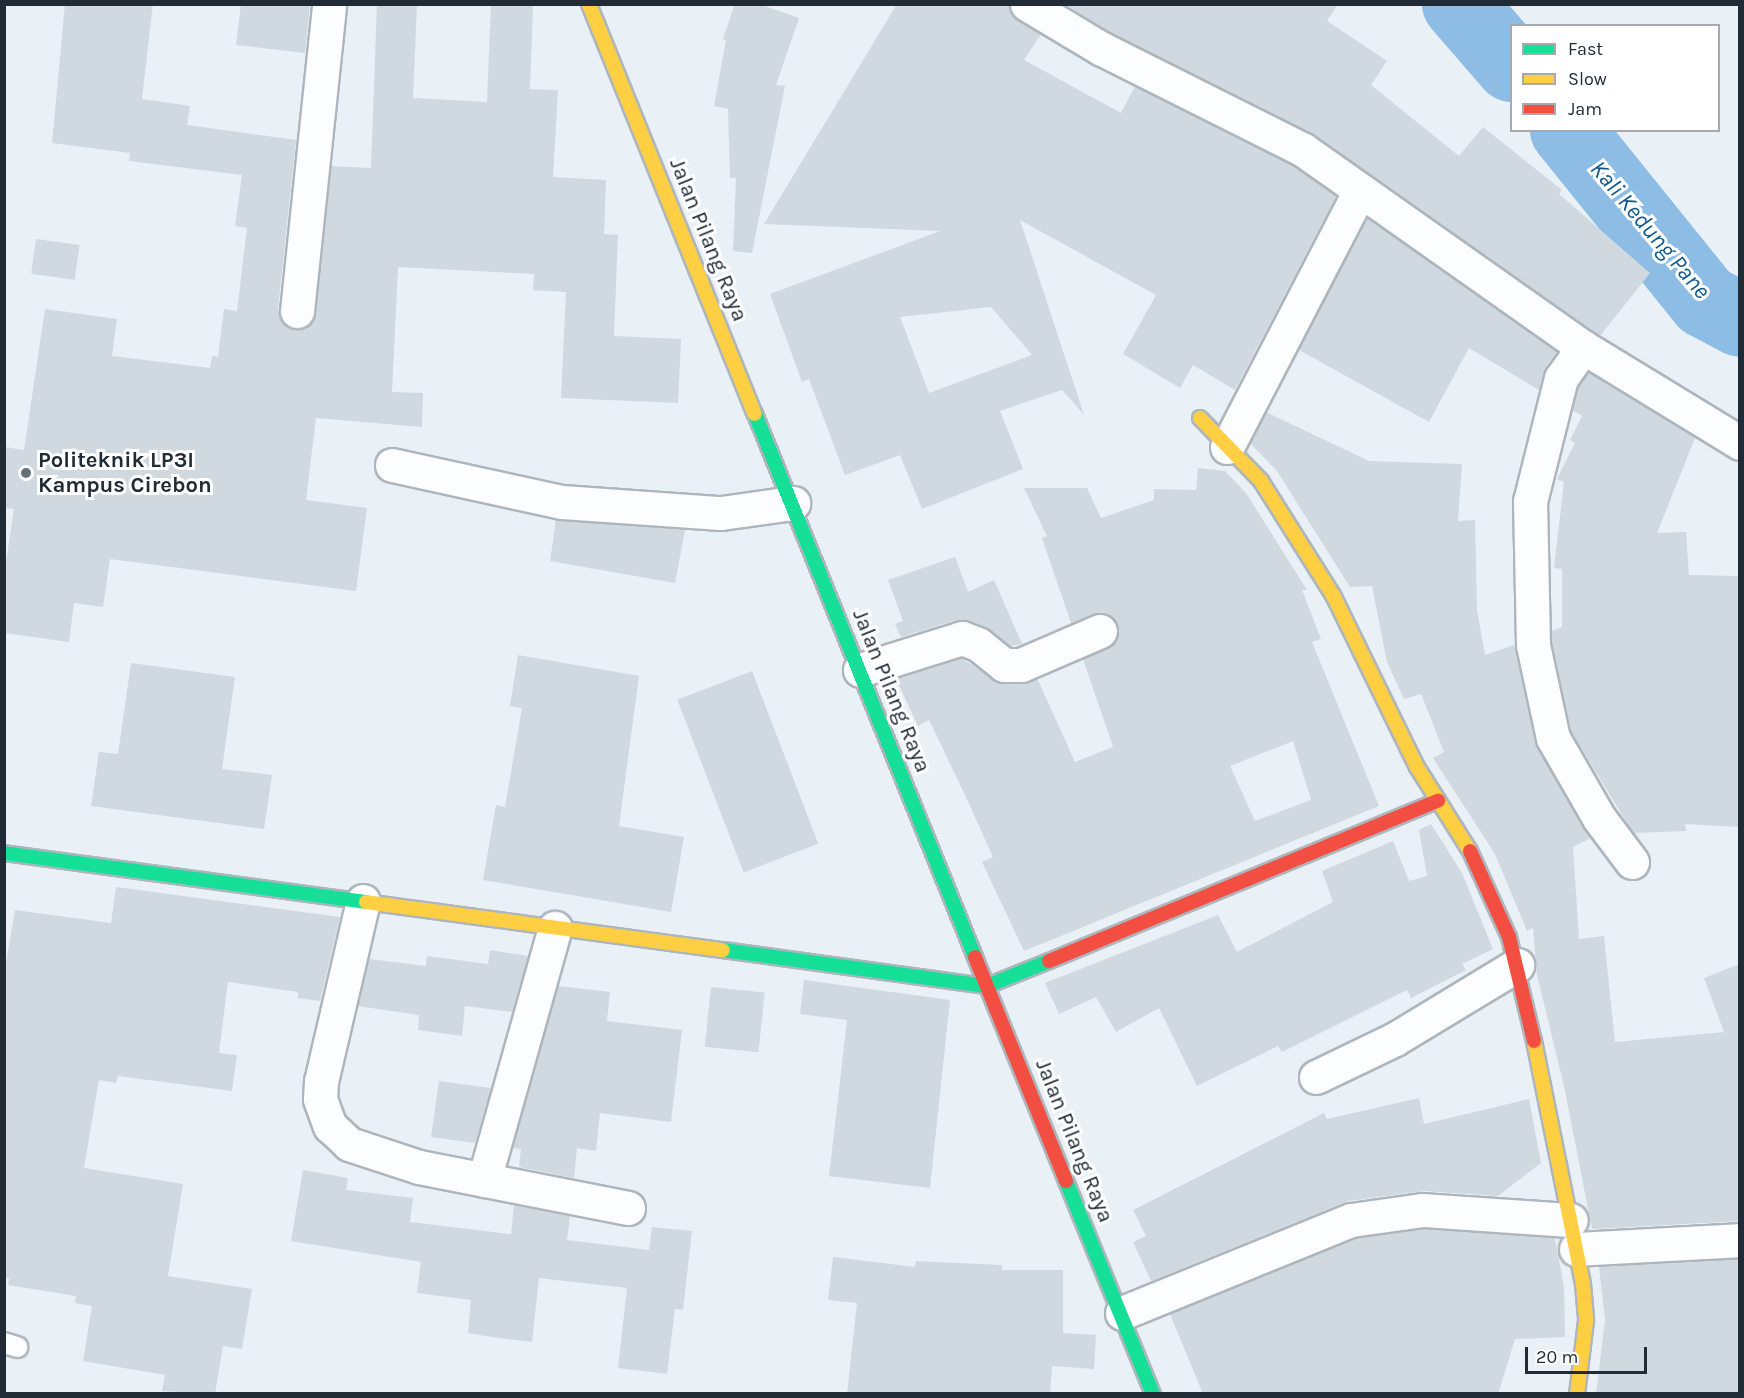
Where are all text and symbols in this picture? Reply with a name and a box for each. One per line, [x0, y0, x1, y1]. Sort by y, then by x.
legend [1510, 24, 1720, 132]
text: Fast [1568, 38, 1603, 60]
text: Slow [1568, 68, 1607, 90]
text: Jam [1568, 98, 1602, 120]
street label: Jalan Pilang Raya [663, 155, 753, 325]
water label: Kali Kedung Pane [1584, 155, 1716, 305]
place label: Politeknik LP3I Kampus Cirebon [38, 447, 212, 499]
marker: Politeknik LP3I Kampus Cirebon [19, 466, 33, 480]
street label: Jalan Pilang Raya [846, 606, 936, 776]
street label: Jalan Pilang Raya [1029, 1056, 1119, 1226]
scale bar [1528, 1335, 1650, 1373]
text: 20 m [1536, 1346, 1578, 1368]

